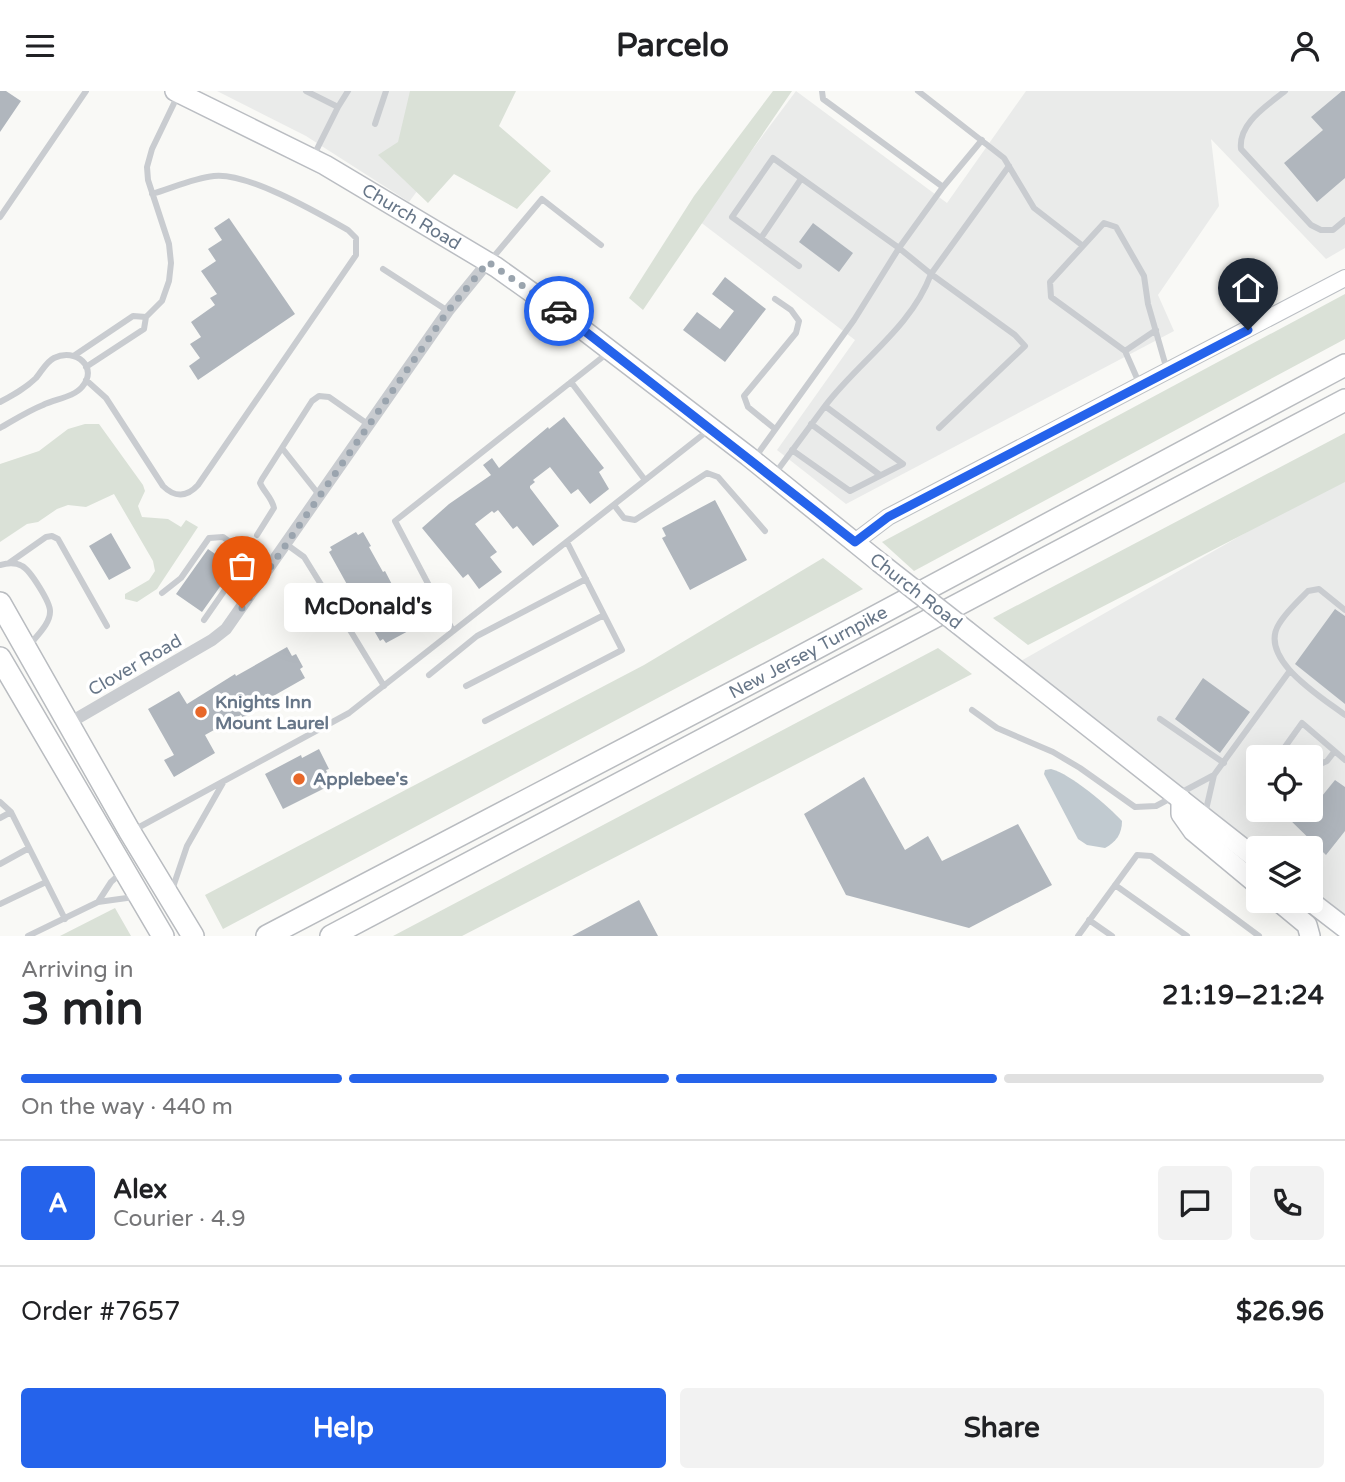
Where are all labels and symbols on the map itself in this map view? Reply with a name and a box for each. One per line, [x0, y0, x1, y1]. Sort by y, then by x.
street label: Church Road [358, 179, 465, 255]
pin [1218, 258, 1278, 330]
courier [524, 276, 594, 346]
pin [212, 536, 272, 608]
street label: Church Road [865, 548, 967, 634]
callout: McDonald's [284, 583, 452, 633]
street label: New Jersey Turnpike [725, 601, 891, 703]
street label: Clover Road [84, 629, 186, 701]
place label: Knights Inn Mount Laurel [215, 691, 329, 734]
marker: Knights Inn Mount Laurel [193, 704, 209, 720]
place label: Applebee's [313, 768, 408, 790]
marker: Applebee's [291, 771, 307, 787]

